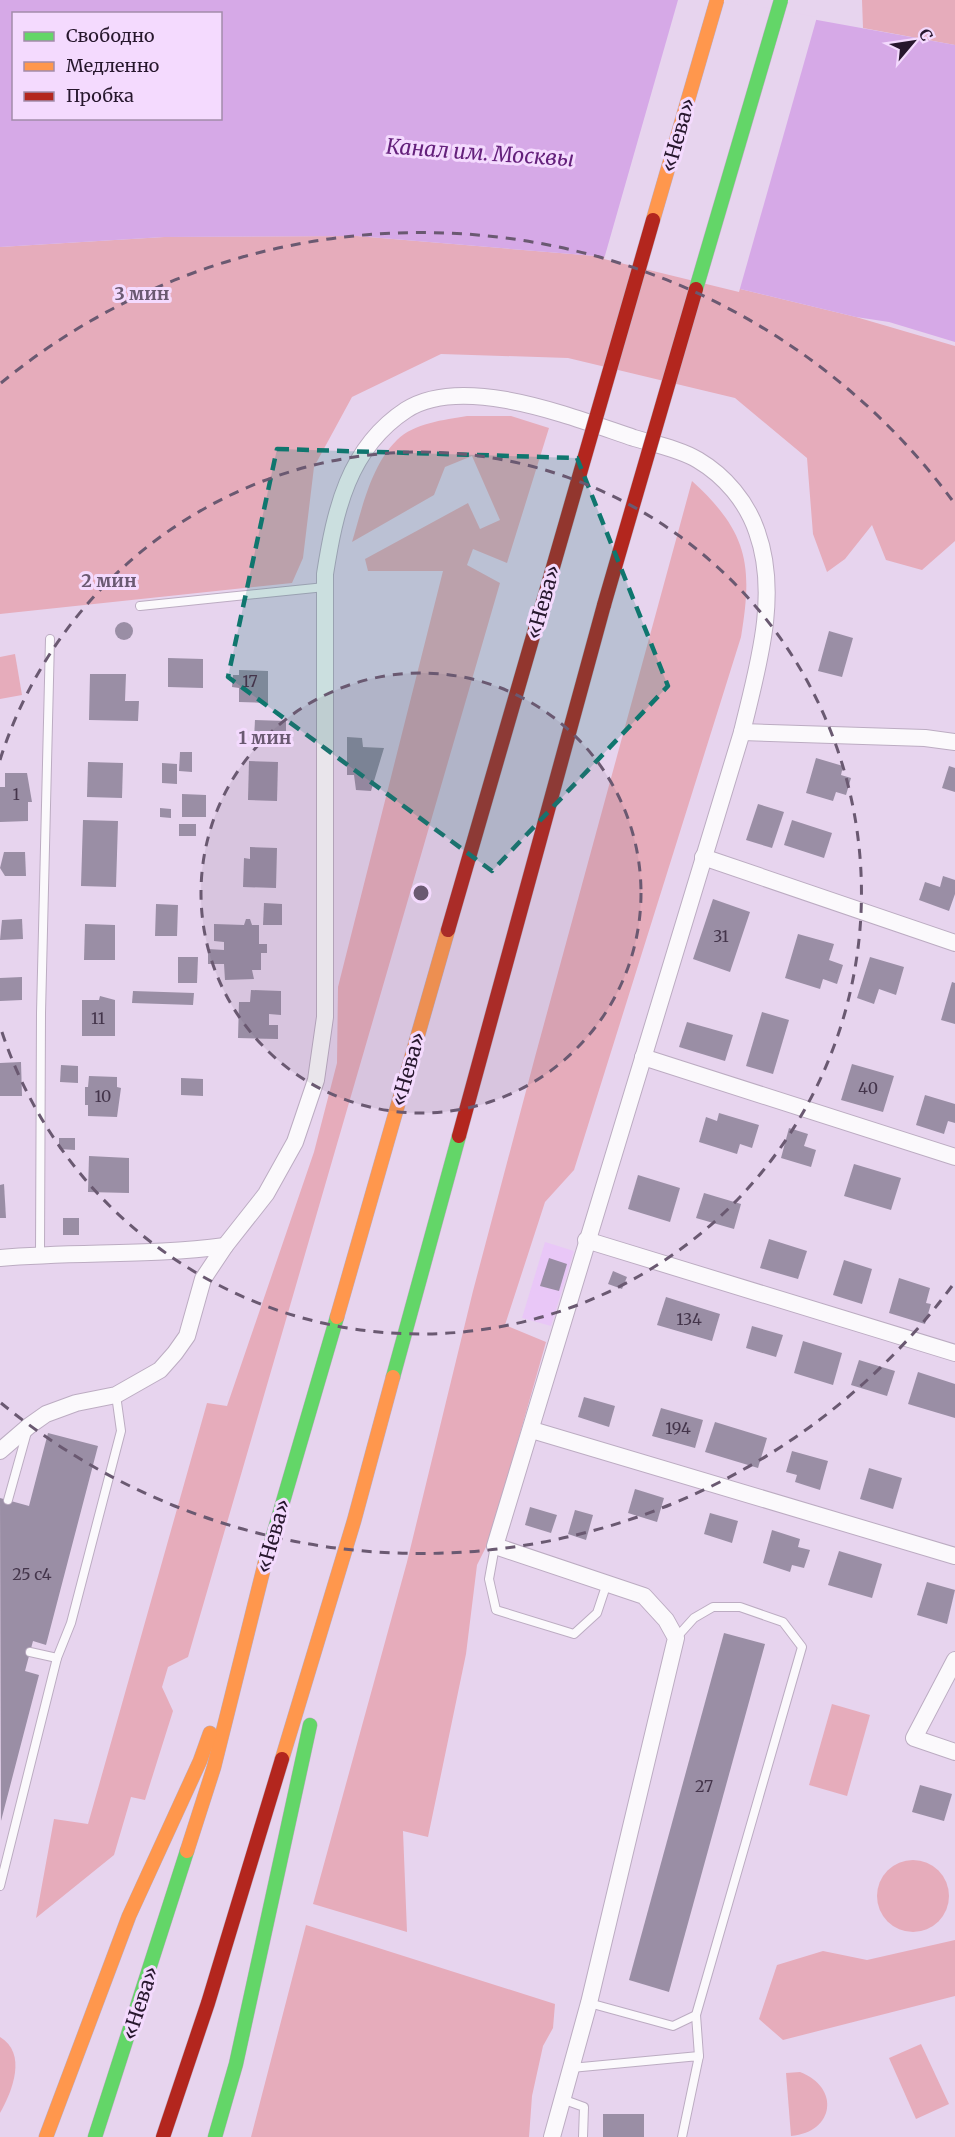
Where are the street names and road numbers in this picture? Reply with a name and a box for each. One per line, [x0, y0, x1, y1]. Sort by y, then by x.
street label: «Нева» [655, 95, 700, 175]
street label: «Нева» [520, 562, 565, 642]
street label: «Нева» [385, 1029, 430, 1109]
street label: «Нева» [250, 1496, 295, 1576]
street label: «Нева» [116, 1963, 163, 2043]

